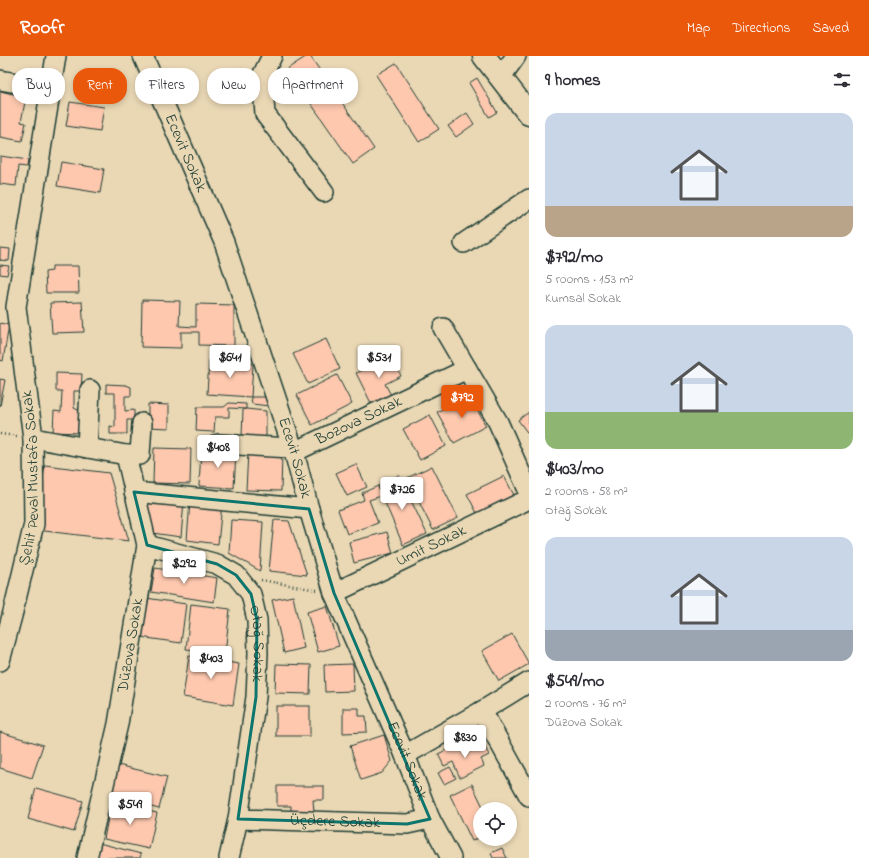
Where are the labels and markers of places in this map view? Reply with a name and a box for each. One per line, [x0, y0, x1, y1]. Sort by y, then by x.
pin: $641 [206, 345, 254, 379]
pin: $531 [355, 345, 403, 379]
pin: $792 [438, 385, 486, 419]
pin: $408 [194, 435, 242, 469]
pin: $726 [378, 477, 426, 511]
pin: $292 [160, 551, 208, 585]
pin: $403 [187, 646, 235, 680]
pin: $830 [441, 725, 489, 759]
pin: $549 [106, 792, 154, 826]

